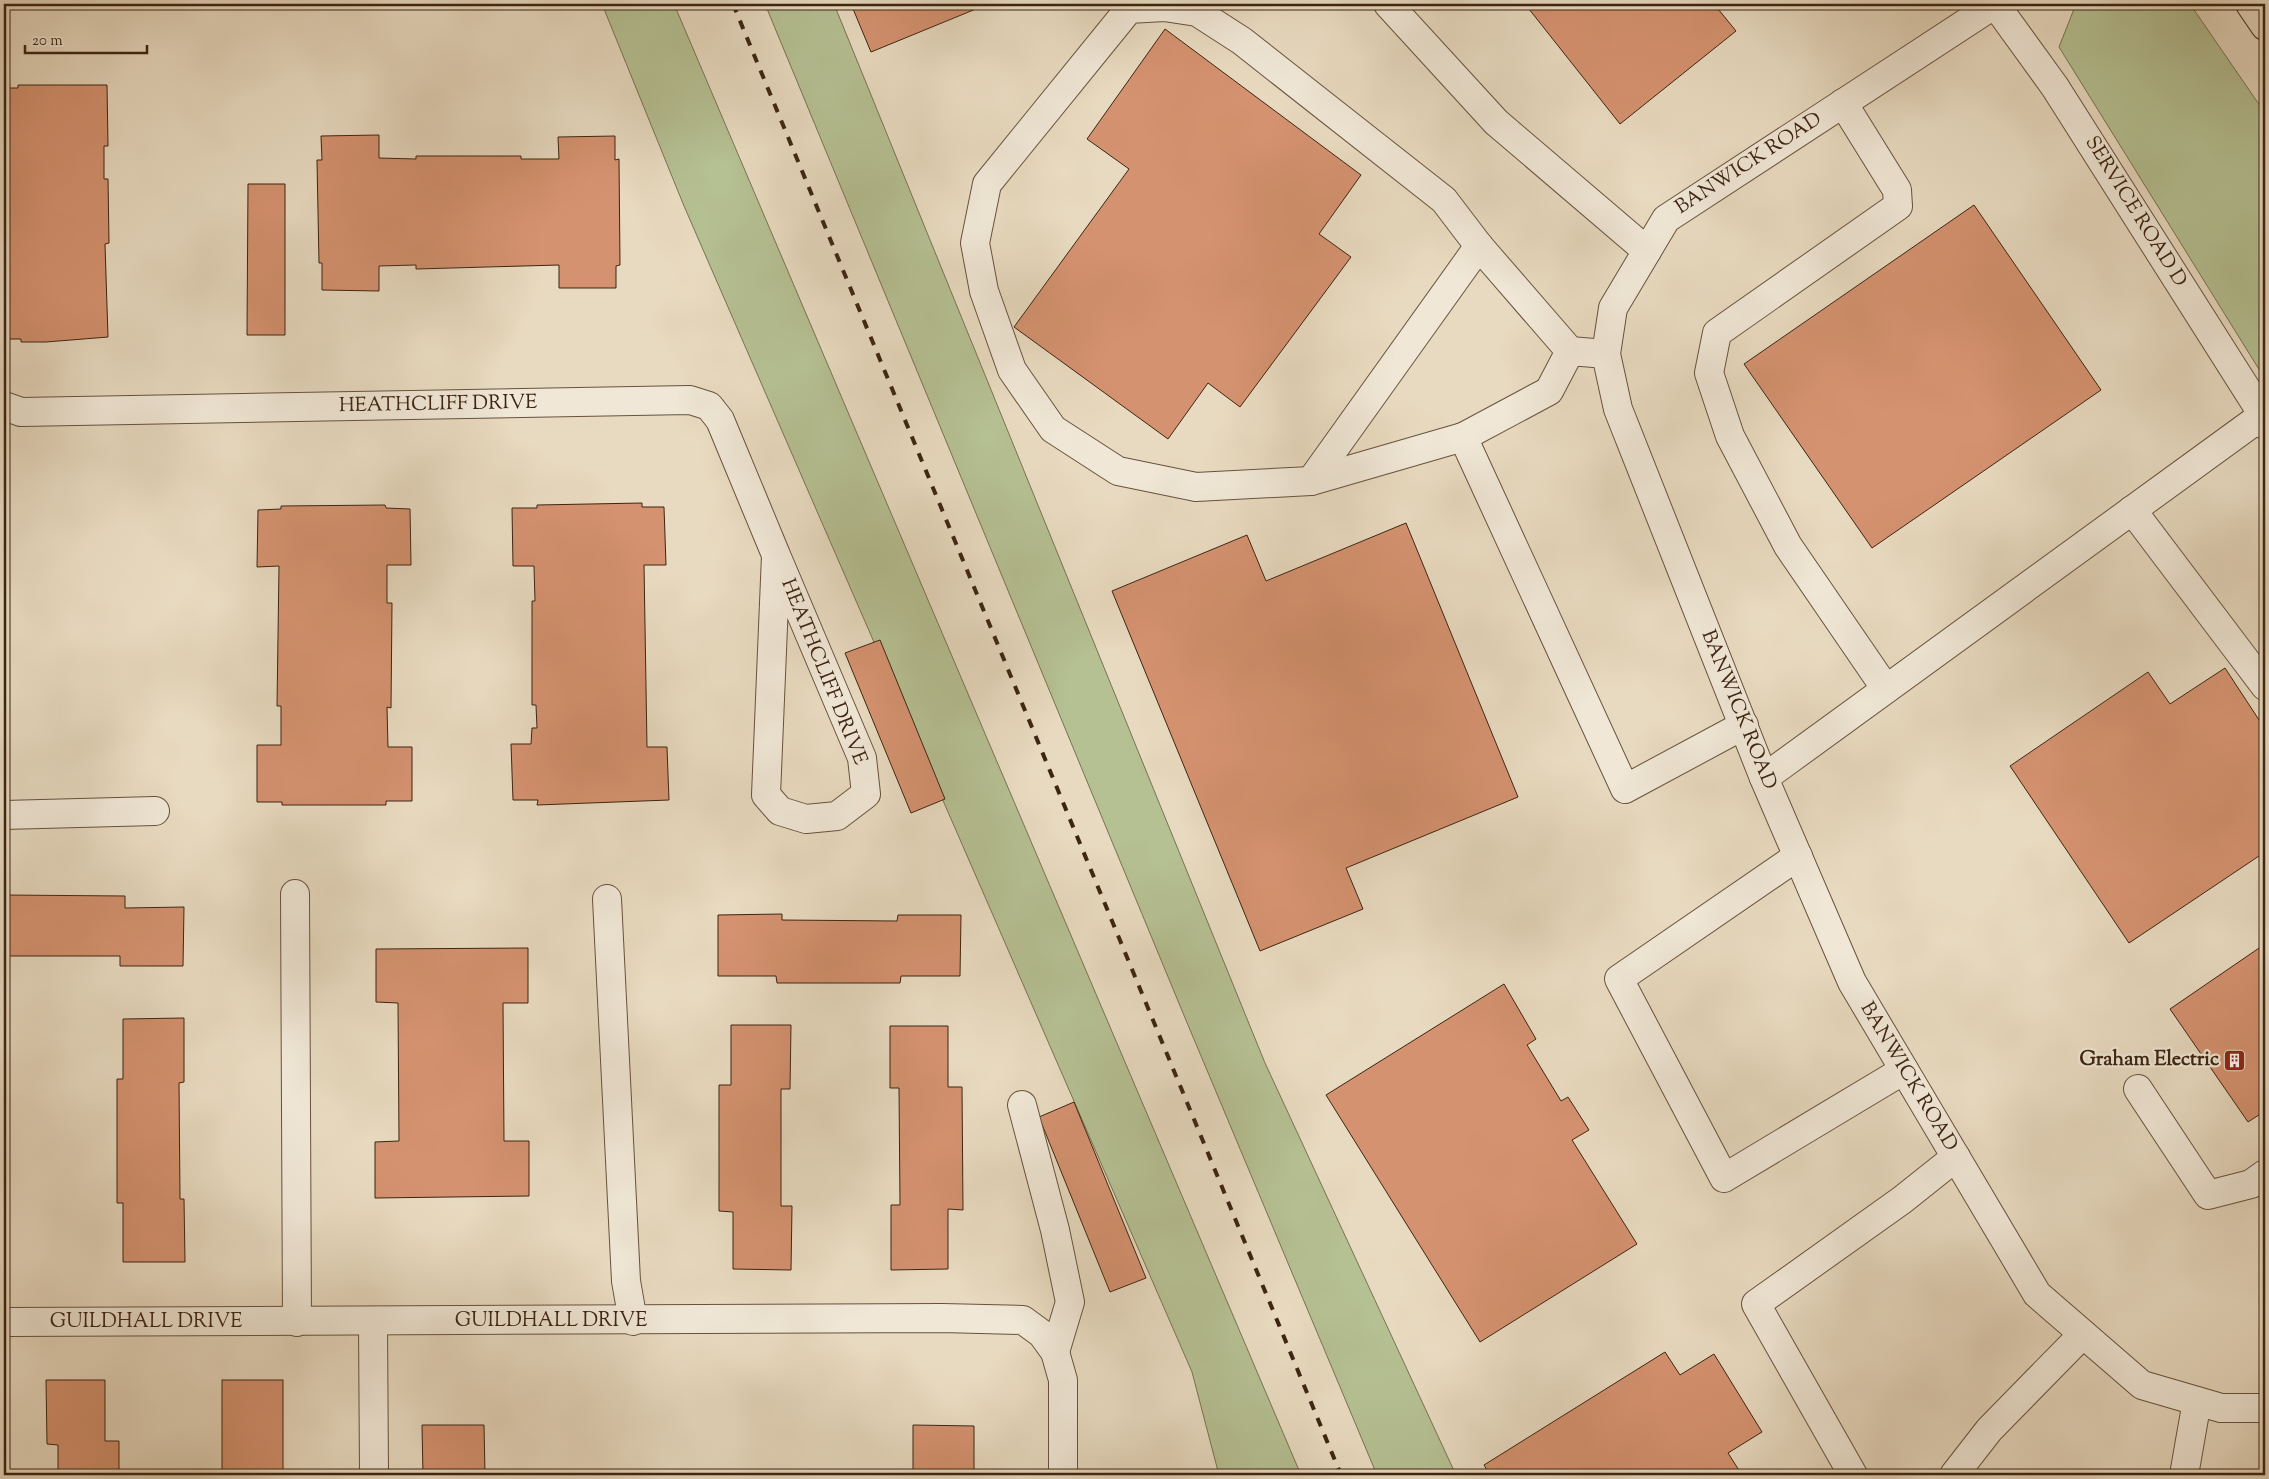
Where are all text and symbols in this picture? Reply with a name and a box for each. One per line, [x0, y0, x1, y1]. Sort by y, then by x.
scale bar [25, 22, 148, 54]
text: 20 m [32, 31, 63, 52]
street label: BANWICK ROAD [1670, 106, 1828, 222]
street label: SERVICE ROAD D [2077, 131, 2193, 293]
street label: HEATHCLIFF DRIVE [339, 389, 537, 421]
street label: HEATHCLIFF DRIVE [772, 575, 874, 769]
street label: BANWICK ROAD [1693, 626, 1783, 794]
street label: BANWICK ROAD [1852, 997, 1964, 1157]
place label: Graham Electric [2079, 1046, 2219, 1075]
building icon: Graham Electric [2223, 1048, 2247, 1072]
street label: GUILDHALL DRIVE [455, 1307, 647, 1336]
street label: GUILDHALL DRIVE [50, 1308, 242, 1337]

